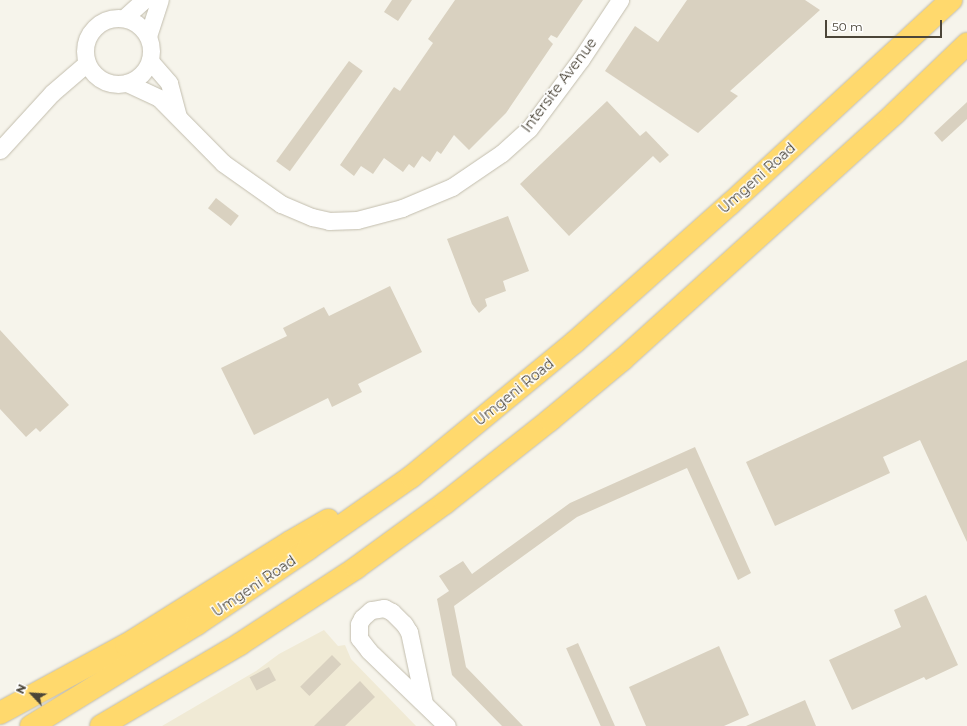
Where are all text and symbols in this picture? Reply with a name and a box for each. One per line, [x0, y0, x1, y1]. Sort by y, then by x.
scale bar [827, 12, 944, 38]
text: 50 m [832, 19, 863, 34]
street label: Intersite Avenue [518, 34, 600, 136]
street label: Umgeni Road [715, 139, 799, 217]
street label: Umgeni Road [471, 355, 557, 429]
street label: Umgeni Road [209, 552, 299, 620]
north arrow [12, 674, 52, 714]
text: N [13, 682, 29, 696]

